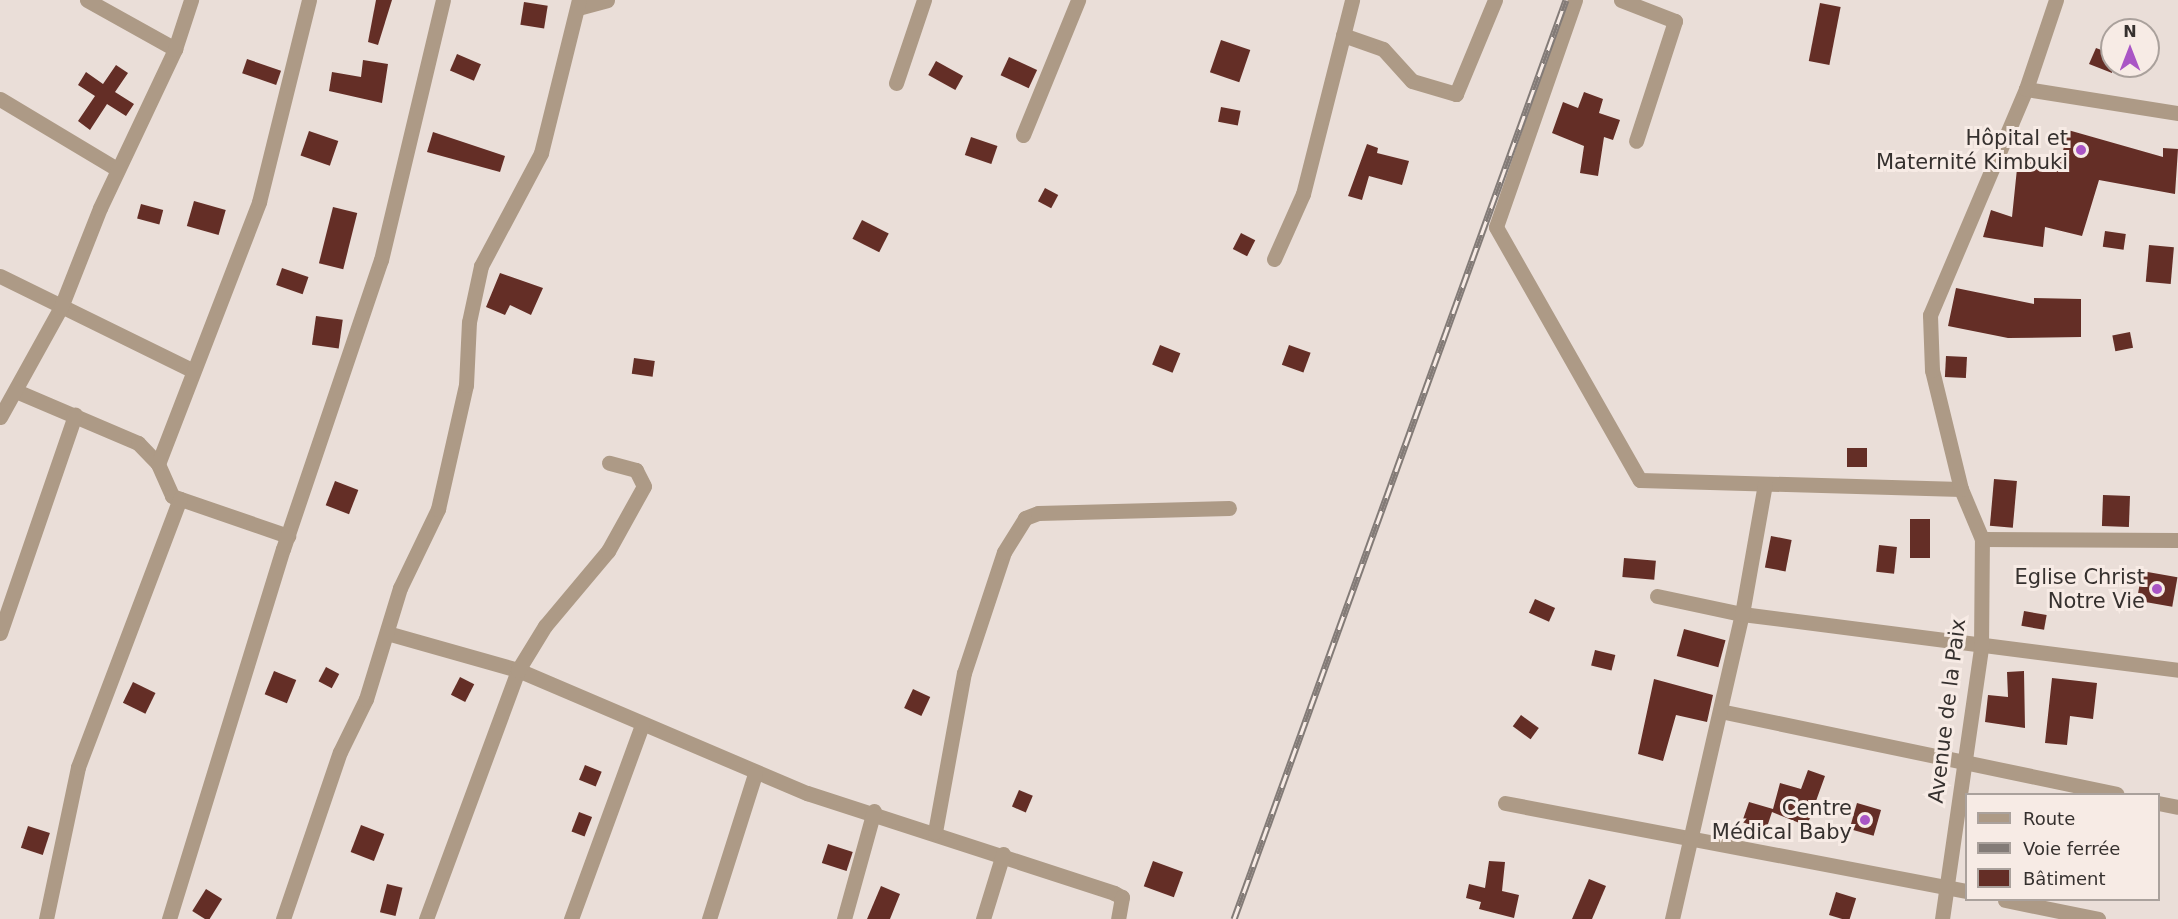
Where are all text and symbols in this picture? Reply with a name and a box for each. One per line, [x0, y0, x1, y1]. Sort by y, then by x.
north arrow [2100, 18, 2160, 78]
text: N [2123, 22, 2137, 41]
place label: Hôpital et Maternité Kimbuki [1876, 125, 2068, 175]
marker: Hôpital et Maternité Kimbuki [2072, 141, 2090, 159]
place label: Eglise Christ Notre Vie [2015, 564, 2145, 614]
marker: Eglise Christ Notre Vie [2150, 582, 2164, 596]
street label: Avenue de la Paix [1923, 617, 1971, 805]
legend [1965, 793, 2160, 901]
place label: Centre Médical Baby [1712, 795, 1852, 845]
text: Route [2023, 808, 2075, 829]
marker: Centre Médical Baby [1856, 811, 1874, 829]
text: Voie ferrée [2023, 838, 2120, 859]
text: Bâtiment [2023, 868, 2106, 889]

